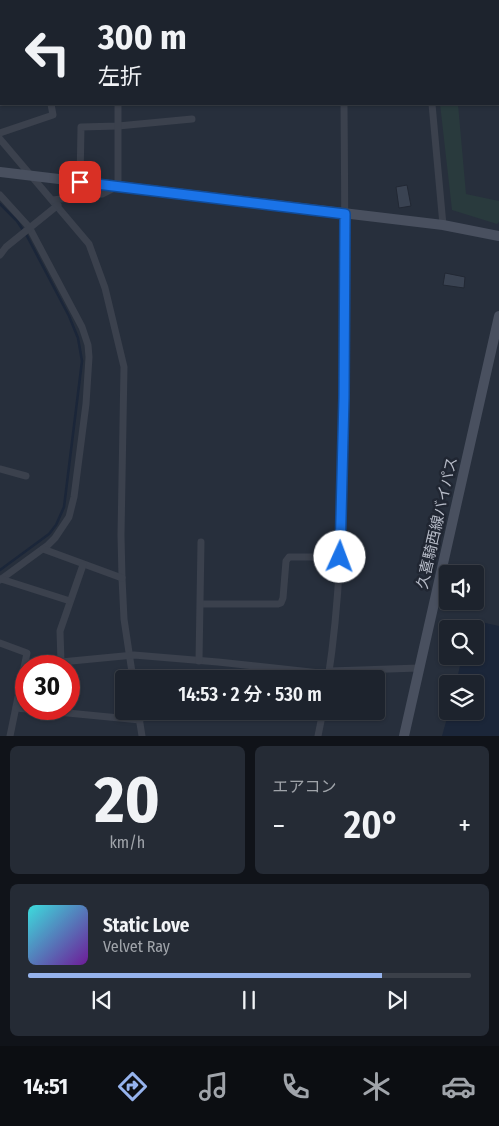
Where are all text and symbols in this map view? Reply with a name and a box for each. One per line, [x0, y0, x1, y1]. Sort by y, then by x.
text: 300 m [98, 16, 187, 58]
icon: left [15, 20, 80, 85]
text: 左折 [98, 63, 142, 90]
pin [59, 161, 101, 203]
icon: arrive [66, 168, 94, 196]
street label: 久喜騎西線バイパス [413, 455, 461, 591]
position arrow [313, 530, 365, 582]
map controls [439, 565, 484, 720]
button: sound [439, 565, 484, 610]
button: search [439, 620, 484, 665]
speed limit sign: 30 [15, 655, 80, 720]
button: layers [439, 675, 484, 720]
text: 14:53 · 2 分 · 530 m [178, 683, 322, 706]
text: 20 [94, 761, 160, 839]
text: エアコン [273, 777, 337, 796]
text: 20° [344, 802, 400, 848]
text: − [273, 809, 285, 842]
text: + [458, 809, 471, 842]
text: km/h [109, 833, 145, 852]
text: Static Love [103, 914, 190, 937]
text: Velvet Ray [103, 937, 170, 956]
icon: previous [88, 986, 116, 1014]
icon: pause [235, 986, 263, 1014]
icon: next [383, 986, 411, 1014]
icon: directions [115, 1069, 150, 1104]
icon: music [196, 1069, 231, 1104]
icon: phone [278, 1069, 313, 1104]
icon: climate [359, 1069, 394, 1104]
icon: car [441, 1069, 476, 1104]
text: 14:51 [23, 1073, 68, 1100]

